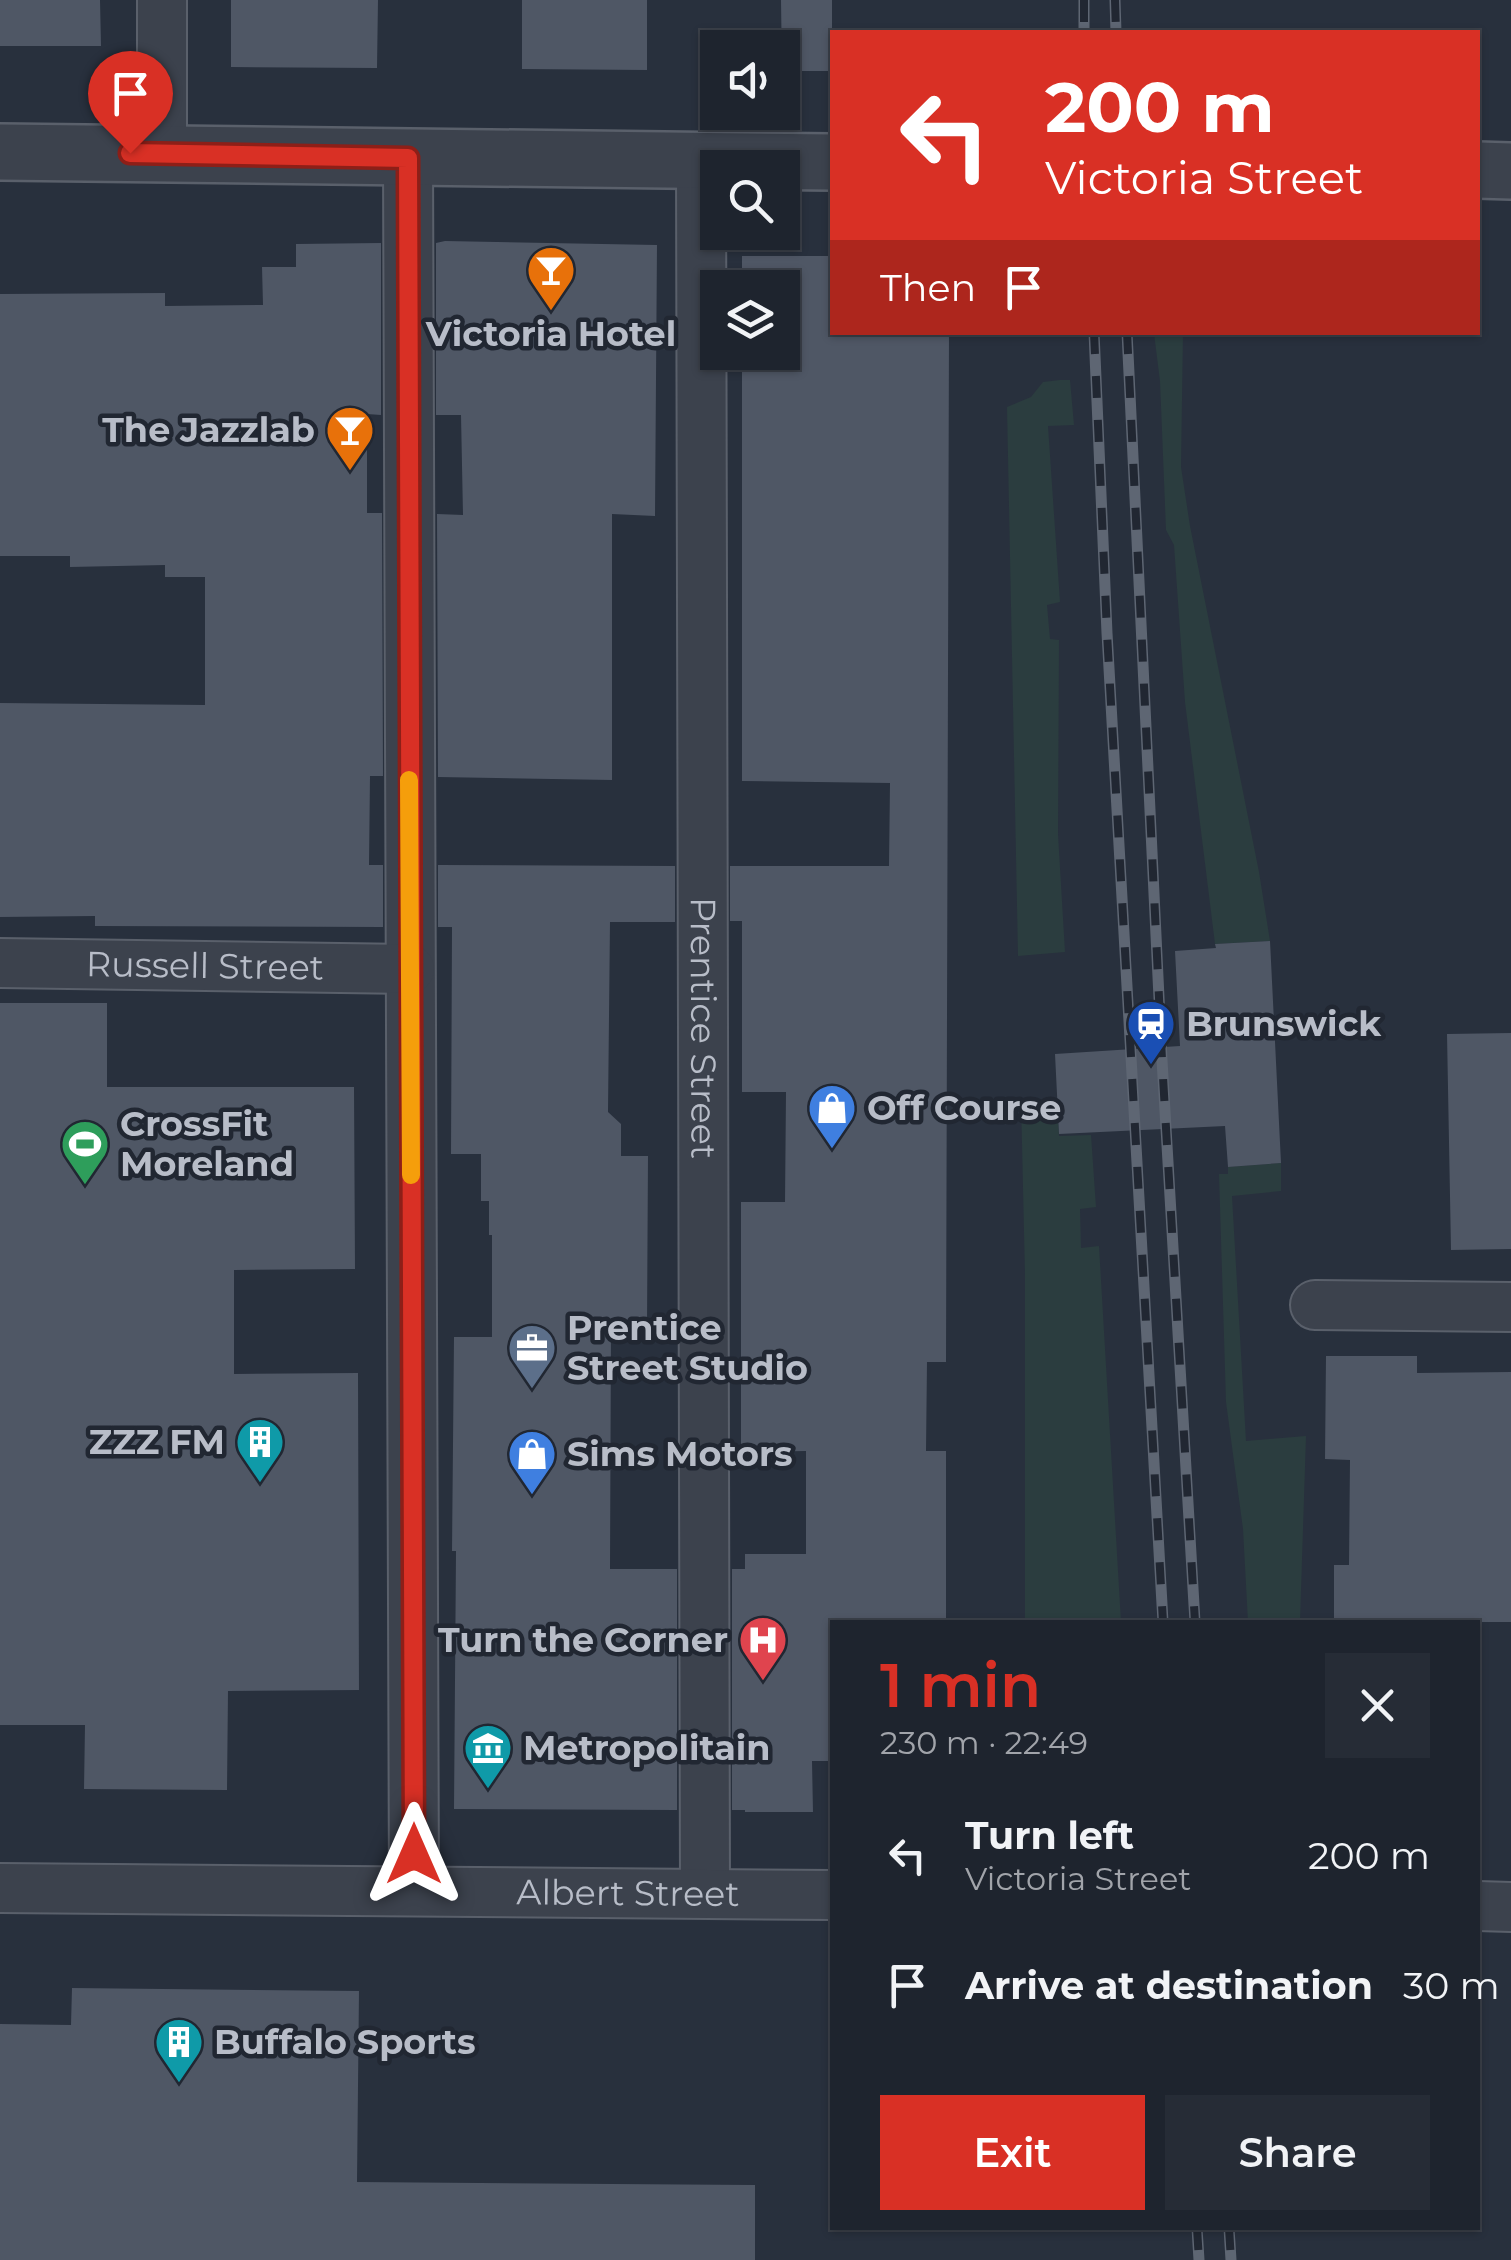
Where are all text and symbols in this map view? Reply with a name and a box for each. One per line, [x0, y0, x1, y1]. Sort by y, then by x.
map controls [700, 30, 800, 370]
button: sound [700, 30, 800, 130]
pin [88, 51, 173, 154]
text: 200 m [1045, 64, 1275, 150]
icon: arrive [103, 66, 158, 121]
icon: left [880, 70, 1010, 200]
button: search [700, 150, 800, 250]
text: Victoria Street [1045, 150, 1363, 205]
bar icon: Victoria Hotel [525, 244, 577, 312]
icon: arrive [996, 260, 1051, 315]
text: Then [880, 264, 976, 311]
button: layers [700, 270, 800, 370]
place label: Victoria Hotel [425, 312, 676, 355]
bar icon: The Jazzlab [324, 404, 376, 472]
place label: The Jazzlab [102, 408, 315, 451]
street label: Prentice Street [682, 897, 725, 1159]
street label: Russell Street [86, 942, 324, 989]
station icon: Brunswick [1125, 998, 1177, 1066]
place label: Brunswick [1186, 1002, 1382, 1045]
shop icon: Off Course [806, 1082, 858, 1150]
place label: Off Course [867, 1086, 1061, 1129]
place label: CrossFit Moreland [120, 1102, 294, 1185]
sports icon: CrossFit Moreland [59, 1118, 111, 1186]
place label: Prentice Street Studio [567, 1306, 808, 1389]
office icon: Prentice Street Studio [506, 1322, 558, 1390]
building icon: ZZZ FM [234, 1416, 286, 1484]
place label: ZZZ FM [89, 1420, 225, 1463]
shop icon: Sims Motors [506, 1428, 558, 1496]
place label: Sims Motors [567, 1432, 793, 1475]
hospital icon: Turn the Corner [737, 1614, 789, 1682]
place label: Turn the Corner [438, 1618, 728, 1661]
text: 1 min [880, 1649, 1041, 1722]
button: close [1325, 1653, 1430, 1758]
museum icon: Metropolitain [462, 1722, 514, 1790]
text: 230 m · 22:49 [880, 1723, 1088, 1762]
place label: Metropolitain [523, 1726, 771, 1769]
position arrow [362, 1802, 466, 1906]
text: Turn left [965, 1812, 1134, 1859]
icon: left [880, 1828, 935, 1883]
text: 200 m [1308, 1832, 1430, 1879]
text: Victoria Street [965, 1859, 1191, 1898]
street label: Albert Street [516, 1870, 740, 1915]
icon: arrive [880, 1958, 935, 2013]
text: Arrive at destination [965, 1962, 1373, 2009]
text: 30 m [1403, 1962, 1500, 2009]
building icon: Buffalo Sports [153, 2016, 205, 2084]
place label: Buffalo Sports [214, 2020, 476, 2063]
button: Exit [880, 2095, 1145, 2210]
button: Share [1165, 2095, 1430, 2210]

